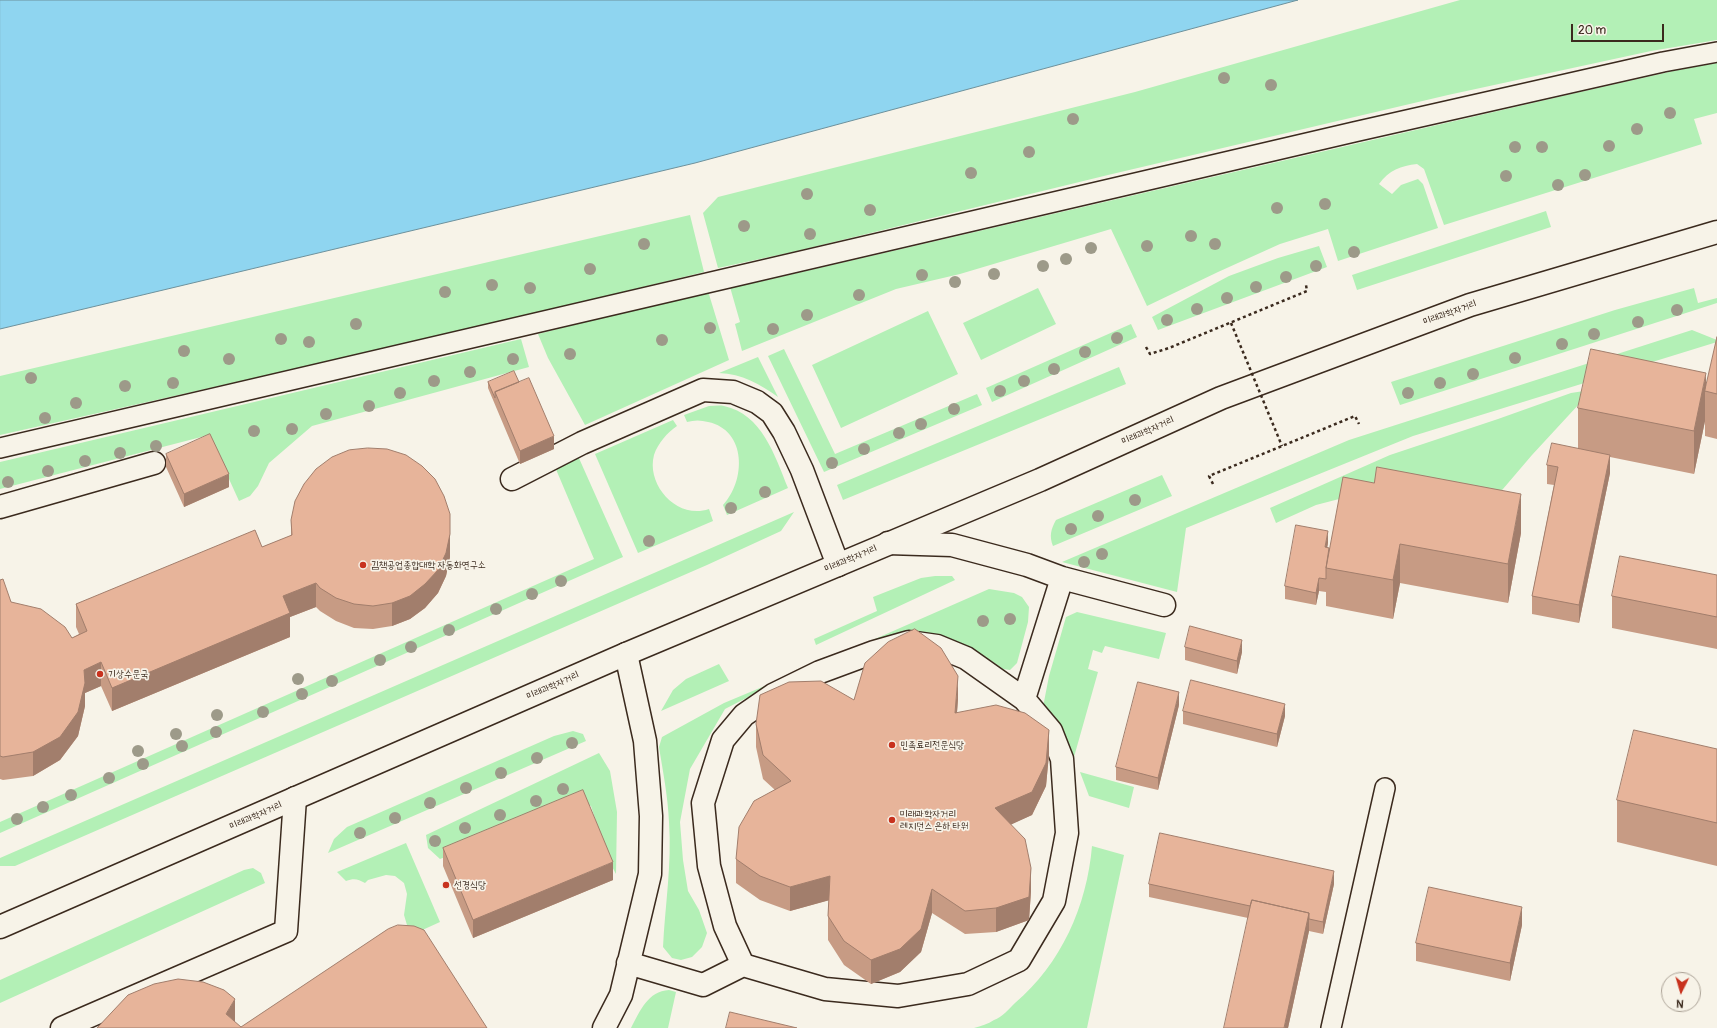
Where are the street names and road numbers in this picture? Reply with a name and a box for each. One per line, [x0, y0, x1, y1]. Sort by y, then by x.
street label: 미래과학자거리 [1421, 298, 1479, 328]
street label: 미래과학자거리 [1120, 414, 1176, 448]
street label: 미래과학자거리 [823, 542, 879, 576]
street label: 미래과학자거리 [525, 669, 581, 703]
street label: 미래과학자거리 [228, 799, 284, 833]

